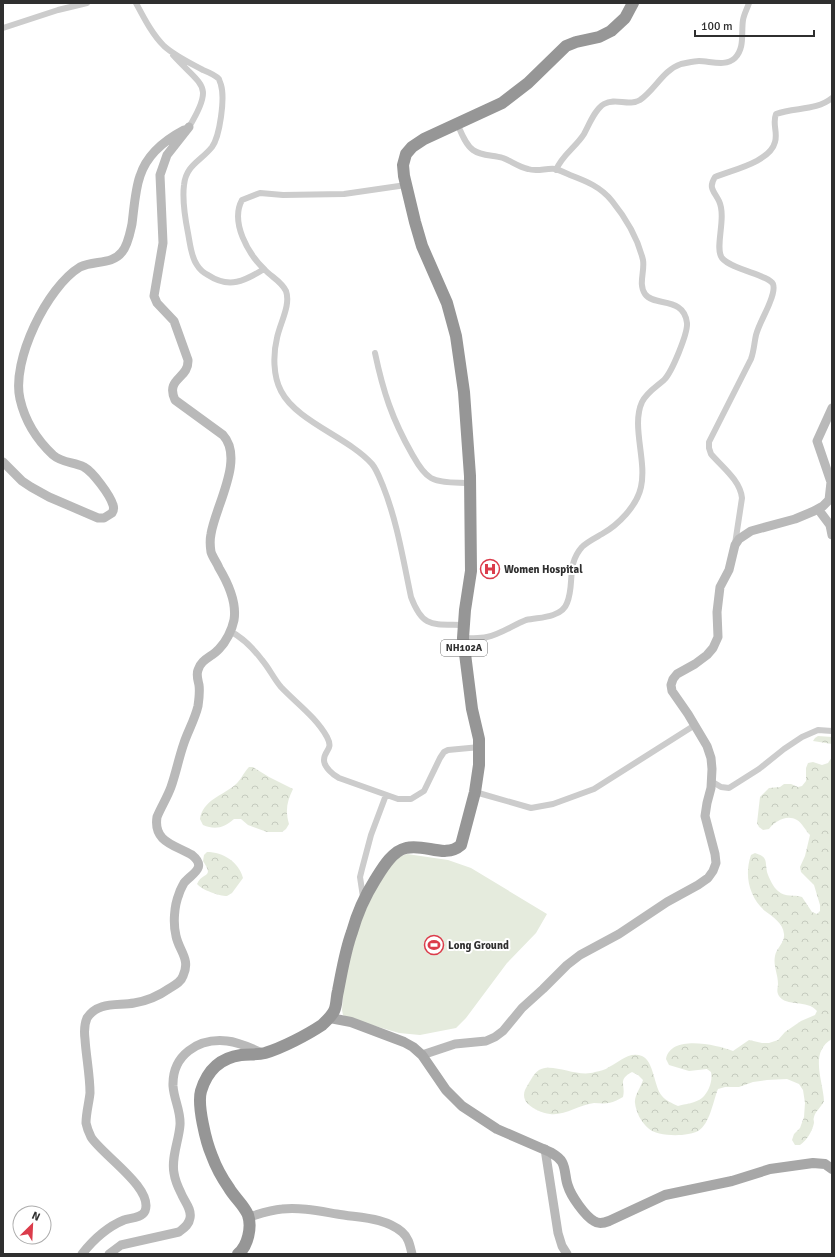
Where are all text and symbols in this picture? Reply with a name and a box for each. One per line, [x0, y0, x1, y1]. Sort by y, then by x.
scale bar [695, 12, 814, 38]
text: 100 m [701, 19, 733, 34]
hospital icon: Women Hospital [479, 558, 501, 580]
place label: Women Hospital [504, 563, 583, 576]
road number: NH102A [441, 640, 487, 656]
sports icon: Long Ground [423, 934, 445, 956]
place label: Long Ground [448, 939, 509, 952]
north arrow [12, 1205, 52, 1245]
text: N [30, 1209, 42, 1224]

